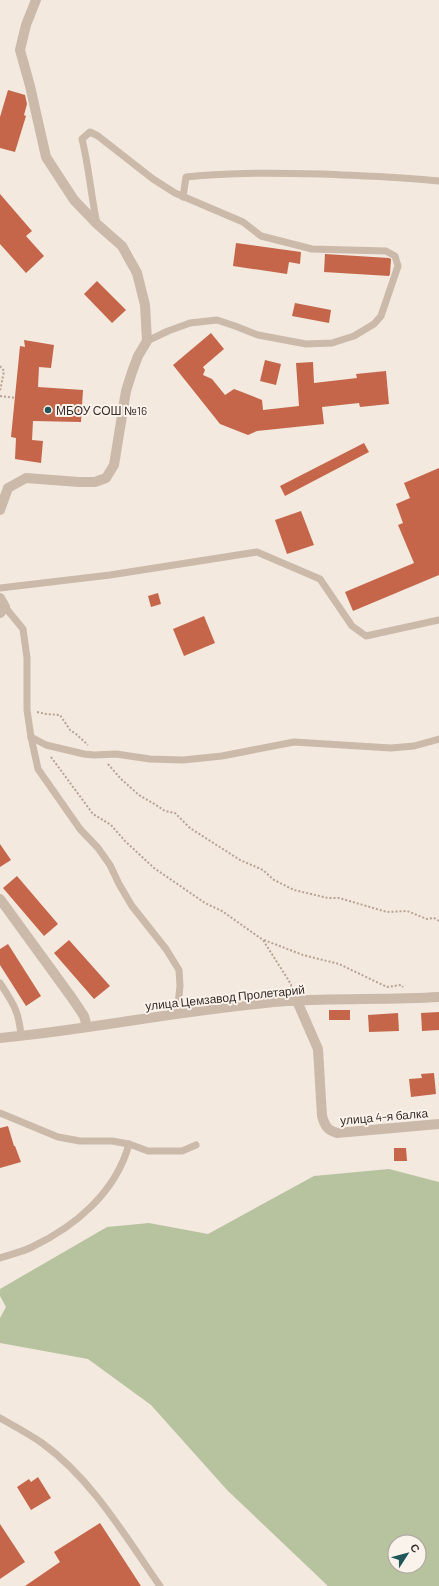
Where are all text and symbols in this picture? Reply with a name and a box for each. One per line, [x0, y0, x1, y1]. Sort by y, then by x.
place label: МБОУ СОШ №16 [56, 403, 147, 417]
marker: МБОУ СОШ №16 [43, 405, 53, 415]
street label: улица Цемзавод Пролетарий [145, 982, 306, 1013]
street label: улица 4-я балка [340, 1105, 429, 1128]
north arrow [387, 1534, 427, 1574]
text: С [408, 1541, 423, 1555]

